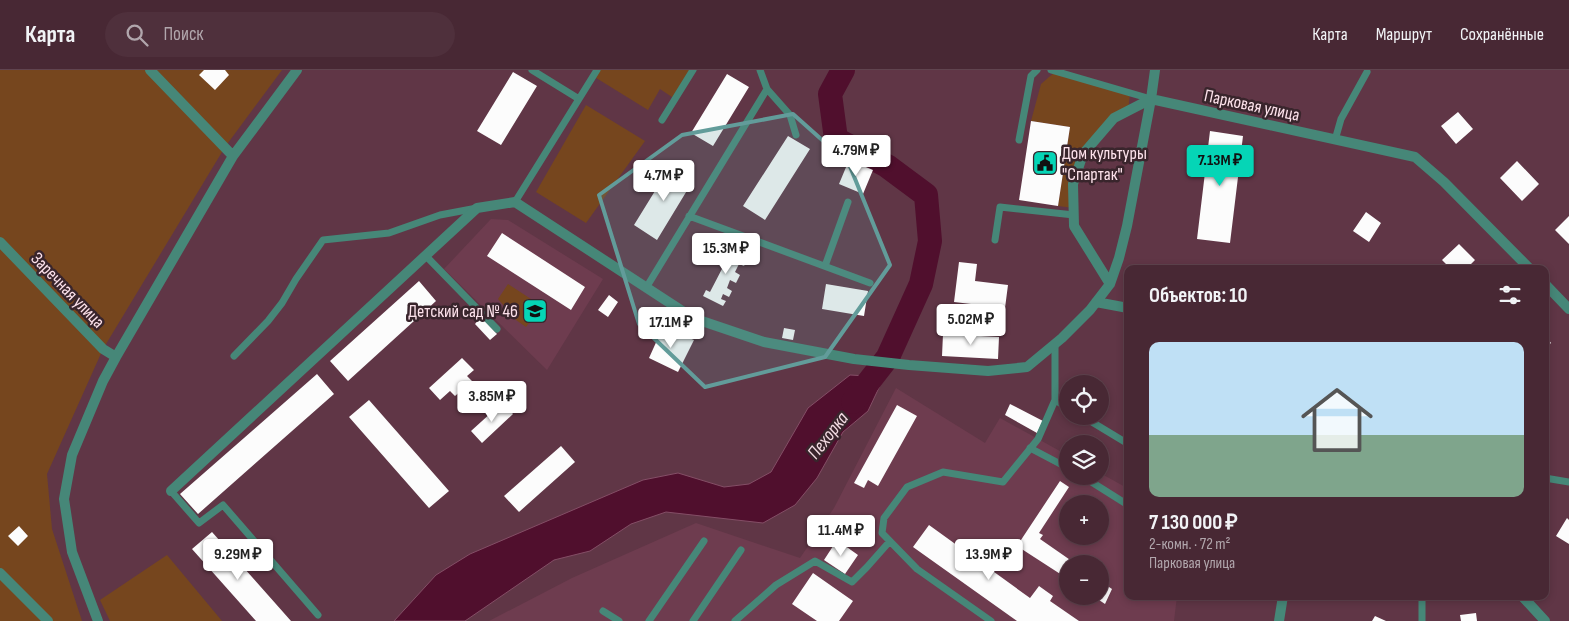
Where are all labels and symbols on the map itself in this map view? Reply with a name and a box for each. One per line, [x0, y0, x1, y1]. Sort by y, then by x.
street label: Парковая улица [1202, 85, 1302, 126]
pin: 4.79M ₽ [810, 134, 902, 177]
place label: Дом культуры "Спартак" [1062, 143, 1147, 185]
pin: 7.13M ₽ [1174, 144, 1266, 187]
public building icon: Дом культуры "Спартак" [1032, 150, 1058, 176]
pin: 4.7M ₽ [623, 160, 705, 202]
pin: 15.3M ₽ [680, 232, 772, 275]
street label: Заречная улица [26, 248, 109, 333]
school or university icon: Детский сад № 46 [522, 298, 548, 324]
place label: Детский сад № 46 [408, 301, 518, 322]
pin: 5.02M ₽ [925, 304, 1017, 346]
pin: 17.1M ₽ [625, 306, 717, 349]
pin: 3.85M ₽ [446, 380, 538, 423]
water label: Пехорка [803, 408, 854, 464]
pin: 11.4M ₽ [795, 514, 887, 557]
pin: 9.29M ₽ [192, 538, 284, 581]
pin: 13.9M ₽ [943, 538, 1035, 581]

